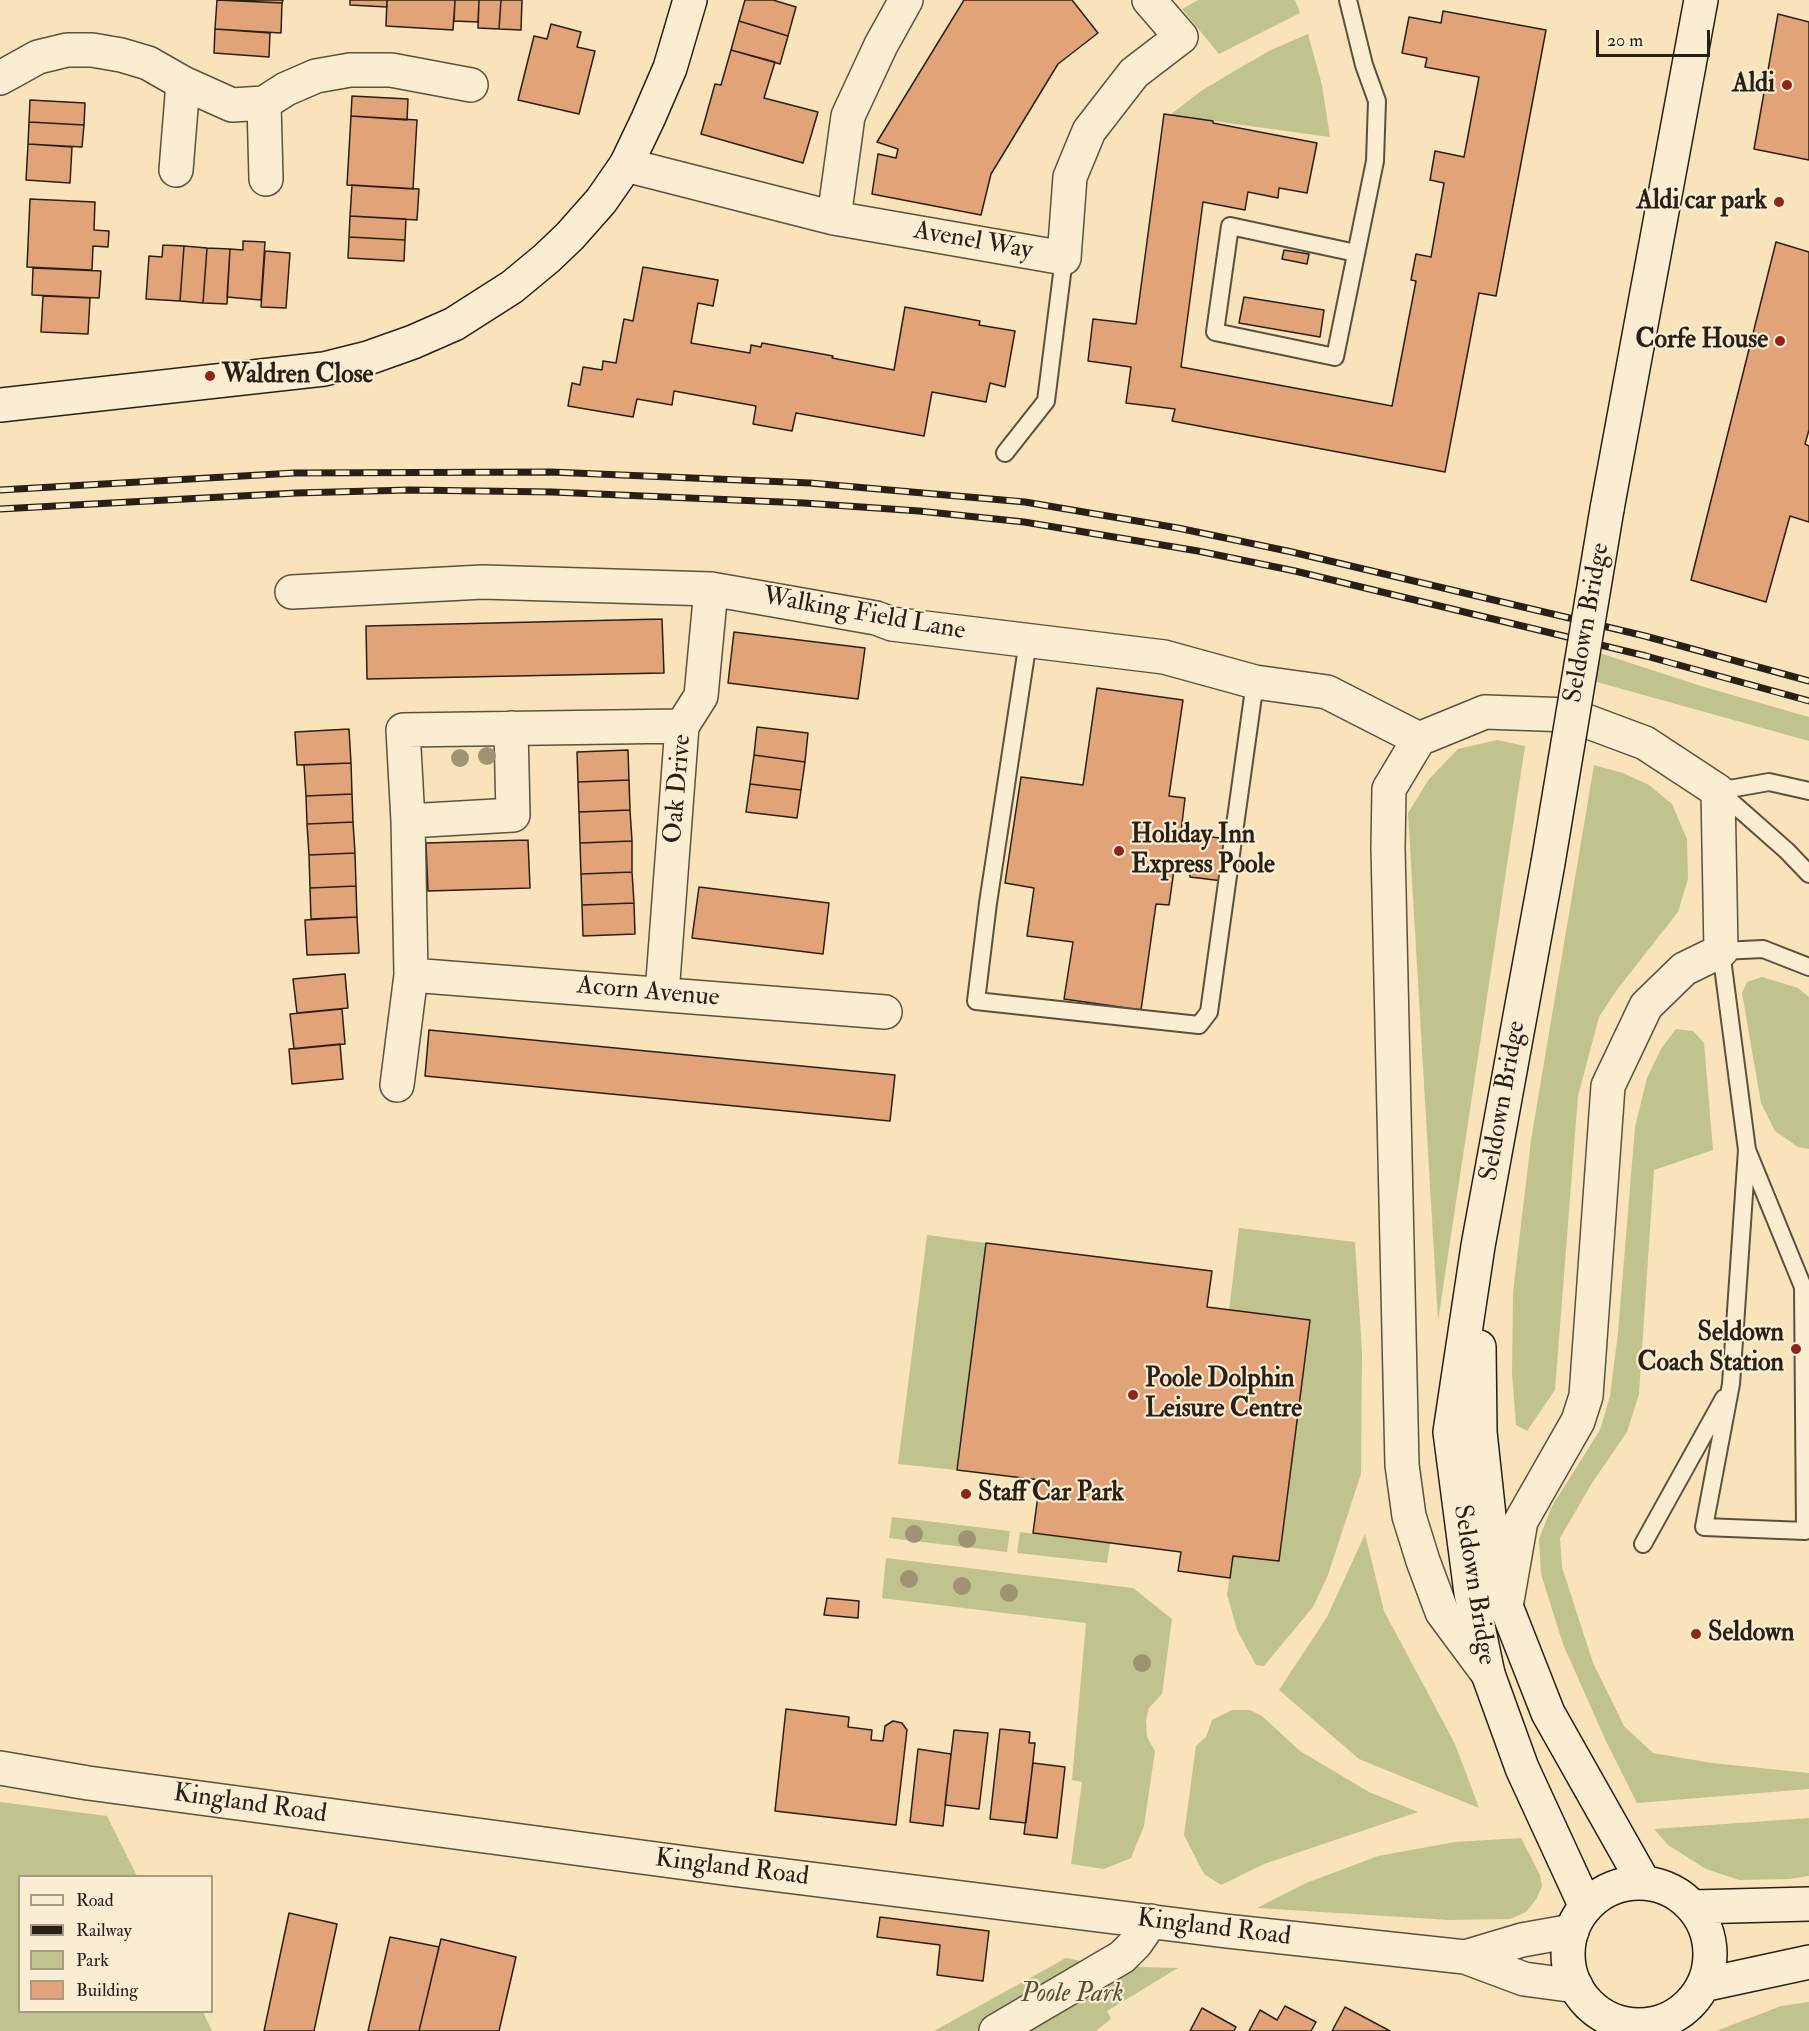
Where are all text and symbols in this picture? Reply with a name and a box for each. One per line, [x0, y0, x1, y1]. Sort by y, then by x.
scale bar [1599, 18, 1713, 56]
text: 20 m [1607, 29, 1643, 52]
place label: Aldi [1732, 69, 1775, 101]
marker: Aldi [1780, 78, 1794, 92]
place label: Aldi car park [1637, 186, 1767, 218]
marker: Aldi car park [1772, 195, 1786, 209]
street label: Avenel Way [911, 216, 1035, 268]
place label: Corfe House [1635, 325, 1768, 357]
marker: Corfe House [1773, 334, 1787, 348]
place label: Waldren Close [222, 360, 373, 392]
marker: Waldren Close [203, 369, 217, 383]
street label: Seldown Bridge [1559, 541, 1617, 705]
street label: Walking Field Lane [760, 582, 968, 648]
street label: Oak Drive [659, 733, 699, 845]
place label: Holiday Inn Express Poole [1131, 820, 1275, 882]
marker: Holiday Inn Express Poole [1112, 844, 1126, 858]
street label: Acorn Avenue [575, 971, 721, 1015]
street label: Seldown Bridge [1475, 1019, 1533, 1183]
place label: Seldown Coach Station [1637, 1318, 1784, 1380]
marker: Seldown Coach Station [1789, 1342, 1803, 1356]
place label: Poole Dolphin Leisure Centre [1145, 1364, 1302, 1426]
marker: Poole Dolphin Leisure Centre [1126, 1388, 1140, 1402]
place label: Staff Car Park [978, 1478, 1124, 1510]
marker: Staff Car Park [959, 1487, 973, 1501]
street label: Seldown Bridge [1445, 1503, 1501, 1667]
place label: Seldown [1708, 1618, 1794, 1650]
marker: Seldown [1689, 1627, 1703, 1641]
street label: Kingland Road [171, 1779, 329, 1831]
street label: Kingland Road [653, 1844, 811, 1894]
legend [18, 1875, 213, 2013]
text: Road [76, 1889, 114, 1912]
street label: Kingland Road [1135, 1904, 1293, 1954]
text: Railway [76, 1919, 132, 1942]
text: Park [76, 1949, 109, 1972]
text: Building [76, 1979, 138, 2002]
park label: Poole Park [1021, 1979, 1123, 2011]

